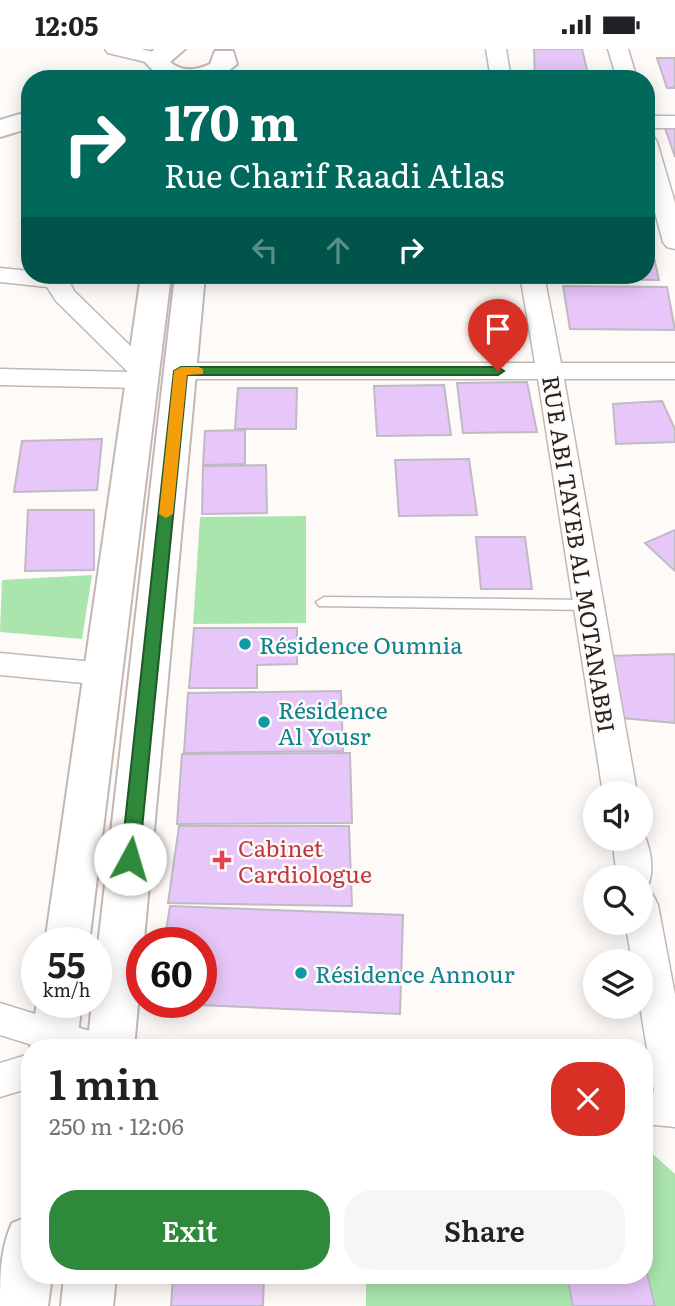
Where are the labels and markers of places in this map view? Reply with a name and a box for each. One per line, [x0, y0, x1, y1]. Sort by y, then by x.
pin [468, 299, 528, 371]
place label: Résidence Oumnia [259, 627, 463, 661]
marker: Résidence Oumnia [237, 636, 253, 652]
place label: Résidence Al Yousr [278, 692, 388, 752]
marker: Résidence Al Yousr [256, 714, 272, 730]
place label: Cabinet Cardiologue [238, 830, 372, 890]
marker: Cabinet Cardiologue [212, 850, 232, 870]
place label: Résidence Annour [315, 956, 515, 990]
marker: Résidence Annour [293, 965, 309, 981]

